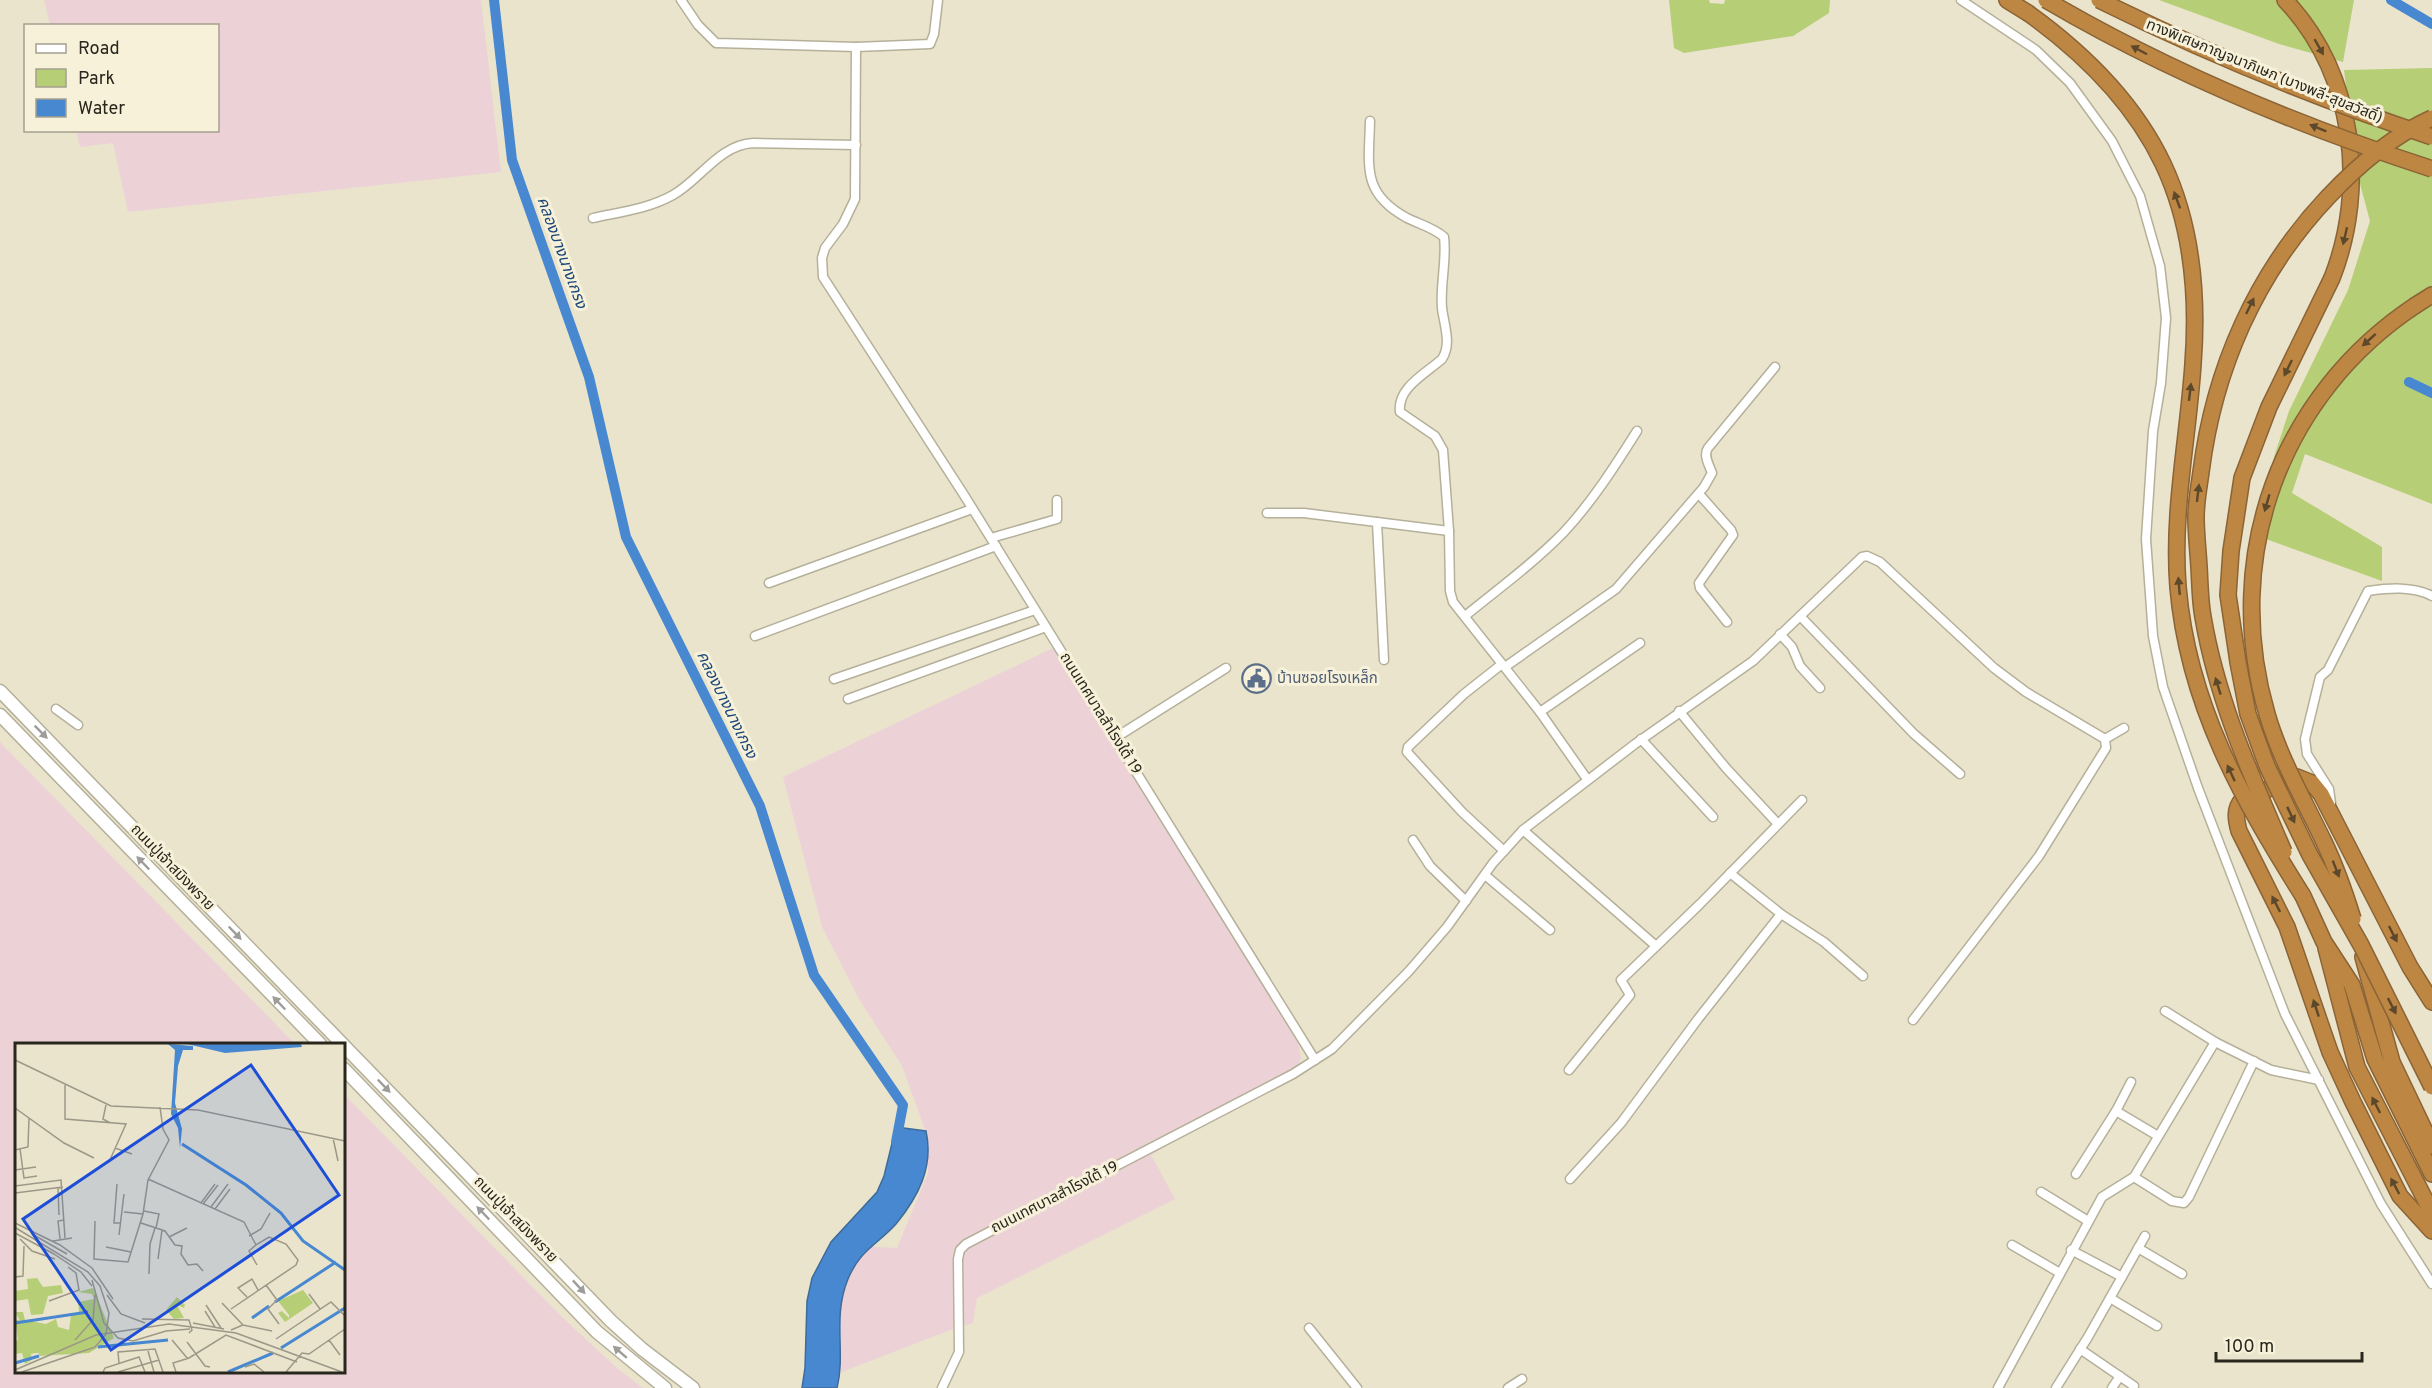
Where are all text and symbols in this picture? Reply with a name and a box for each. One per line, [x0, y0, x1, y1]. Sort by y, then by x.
street label: ทางพิเศษกาญจนาภิเษก (บางพลี-สุขสวัสดิ์) [2143, 15, 2385, 128]
legend [24, 24, 219, 132]
text: Road [78, 38, 120, 61]
one-way arrow [2314, 39, 2324, 56]
one-way arrow [2130, 45, 2147, 55]
text: Park [78, 68, 115, 91]
text: Water [78, 98, 125, 121]
one-way arrow [2308, 123, 2326, 133]
one-way arrow [2172, 191, 2182, 209]
water label: คลองบางนางเกรง [532, 195, 591, 313]
one-way arrow [2340, 227, 2350, 245]
one-way arrow [2245, 298, 2254, 315]
one-way arrow [2362, 333, 2377, 346]
one-way arrow [2284, 360, 2293, 377]
one-way arrow [2185, 383, 2194, 402]
one-way arrow [2194, 484, 2203, 503]
one-way arrow [2262, 494, 2271, 512]
one-way arrow [2174, 577, 2184, 596]
water label: คลองบางนางเกรง [691, 648, 761, 763]
street label: ถนนเทศบาลสำโรงใต้ 19 [1055, 649, 1145, 779]
public building icon: บ้านซอยโรงเหล็ก [1240, 663, 1272, 695]
place label: บ้านซอยโรงเหล็ก [1277, 669, 1378, 689]
one-way arrow [2213, 677, 2222, 695]
one-way arrow [34, 725, 48, 740]
one-way arrow [2226, 765, 2235, 782]
one-way arrow [2287, 807, 2296, 824]
street label: ถนนปู่เจ้าสมิงพราย [126, 821, 218, 915]
one-way arrow [137, 856, 151, 870]
one-way arrow [2331, 860, 2341, 878]
one-way arrow [2271, 895, 2281, 912]
one-way arrow [228, 925, 242, 940]
one-way arrow [2389, 926, 2398, 943]
one-way arrow [272, 995, 286, 1010]
one-way arrow [2387, 998, 2397, 1015]
one-way arrow [2310, 999, 2320, 1017]
inset map [15, 1043, 345, 1373]
one-way arrow [377, 1079, 391, 1093]
one-way arrow [2371, 1096, 2381, 1113]
street label: ถนนเทศบาลสำโรงใต้ 19 [988, 1158, 1122, 1238]
street label: ถนนปู่เจ้าสมิงพราย [469, 1173, 561, 1267]
one-way arrow [2390, 1177, 2400, 1194]
one-way arrow [476, 1206, 490, 1220]
one-way arrow [571, 1279, 585, 1293]
scale bar [2216, 1325, 2362, 1363]
text: 100 m [2225, 1336, 2274, 1359]
one-way arrow [612, 1345, 627, 1359]

